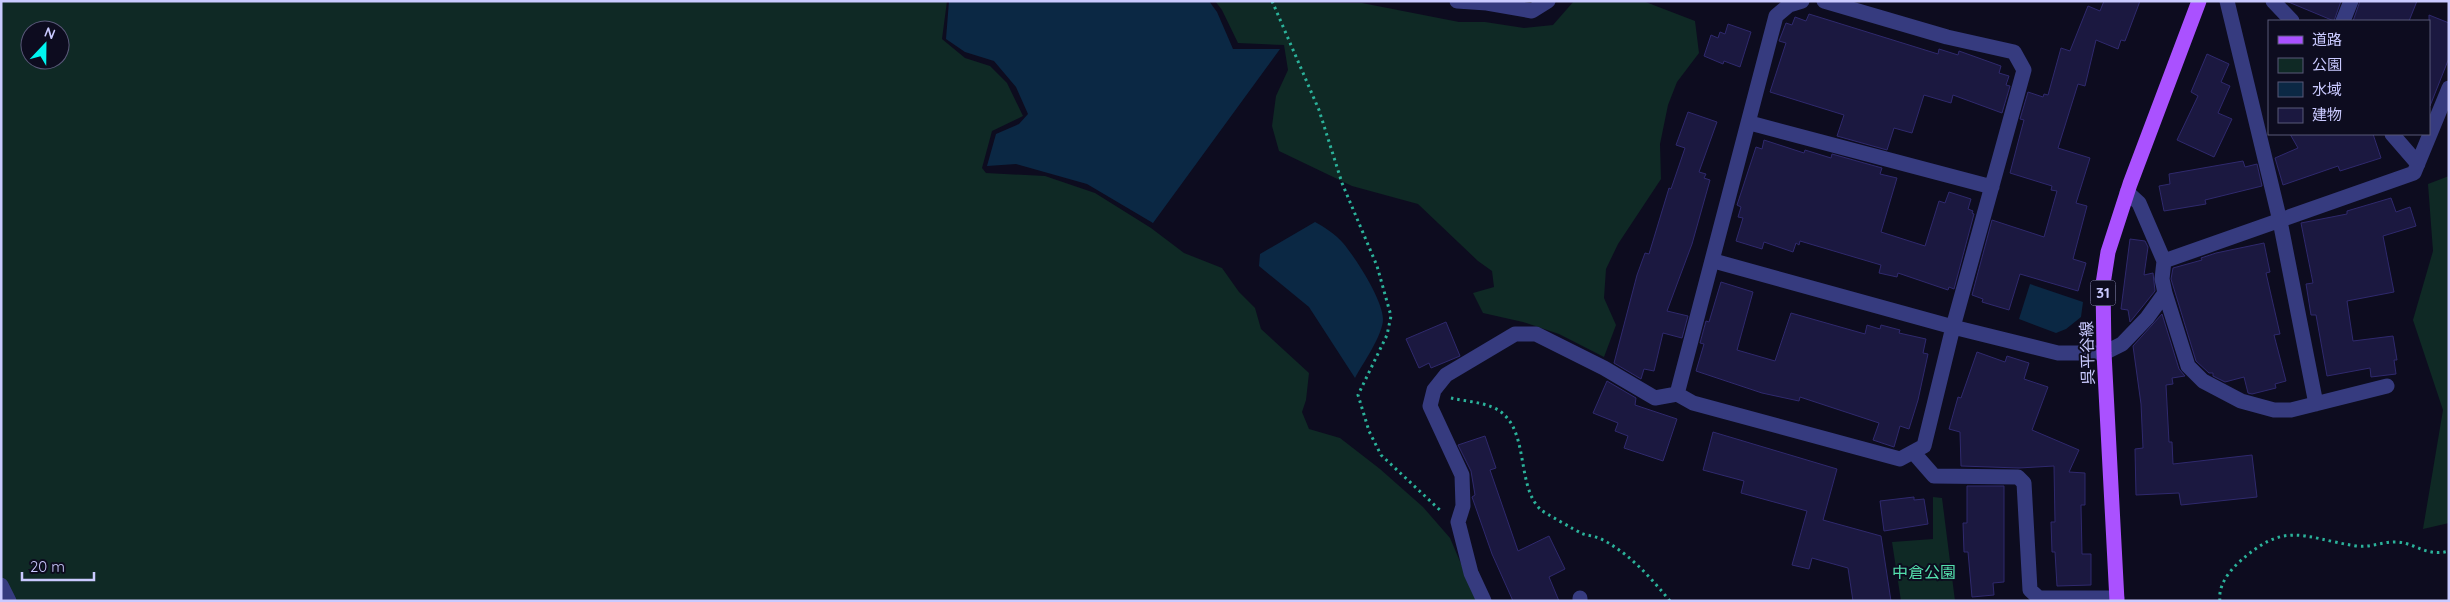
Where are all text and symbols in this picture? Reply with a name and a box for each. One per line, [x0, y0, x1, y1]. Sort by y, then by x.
north arrow [20, 20, 70, 70]
legend [2268, 20, 2430, 135]
text: N [42, 23, 58, 43]
text: 道路 [2312, 30, 2342, 49]
text: 公園 [2312, 55, 2342, 74]
text: 水域 [2312, 80, 2342, 99]
text: 建物 [2312, 105, 2342, 124]
road number: 31 [2090, 280, 2116, 306]
street label: 呉平谷線 [2076, 321, 2098, 385]
scale bar [22, 550, 95, 582]
text: 20 m [30, 557, 65, 576]
park label: 中倉公園 [1892, 562, 1956, 582]

